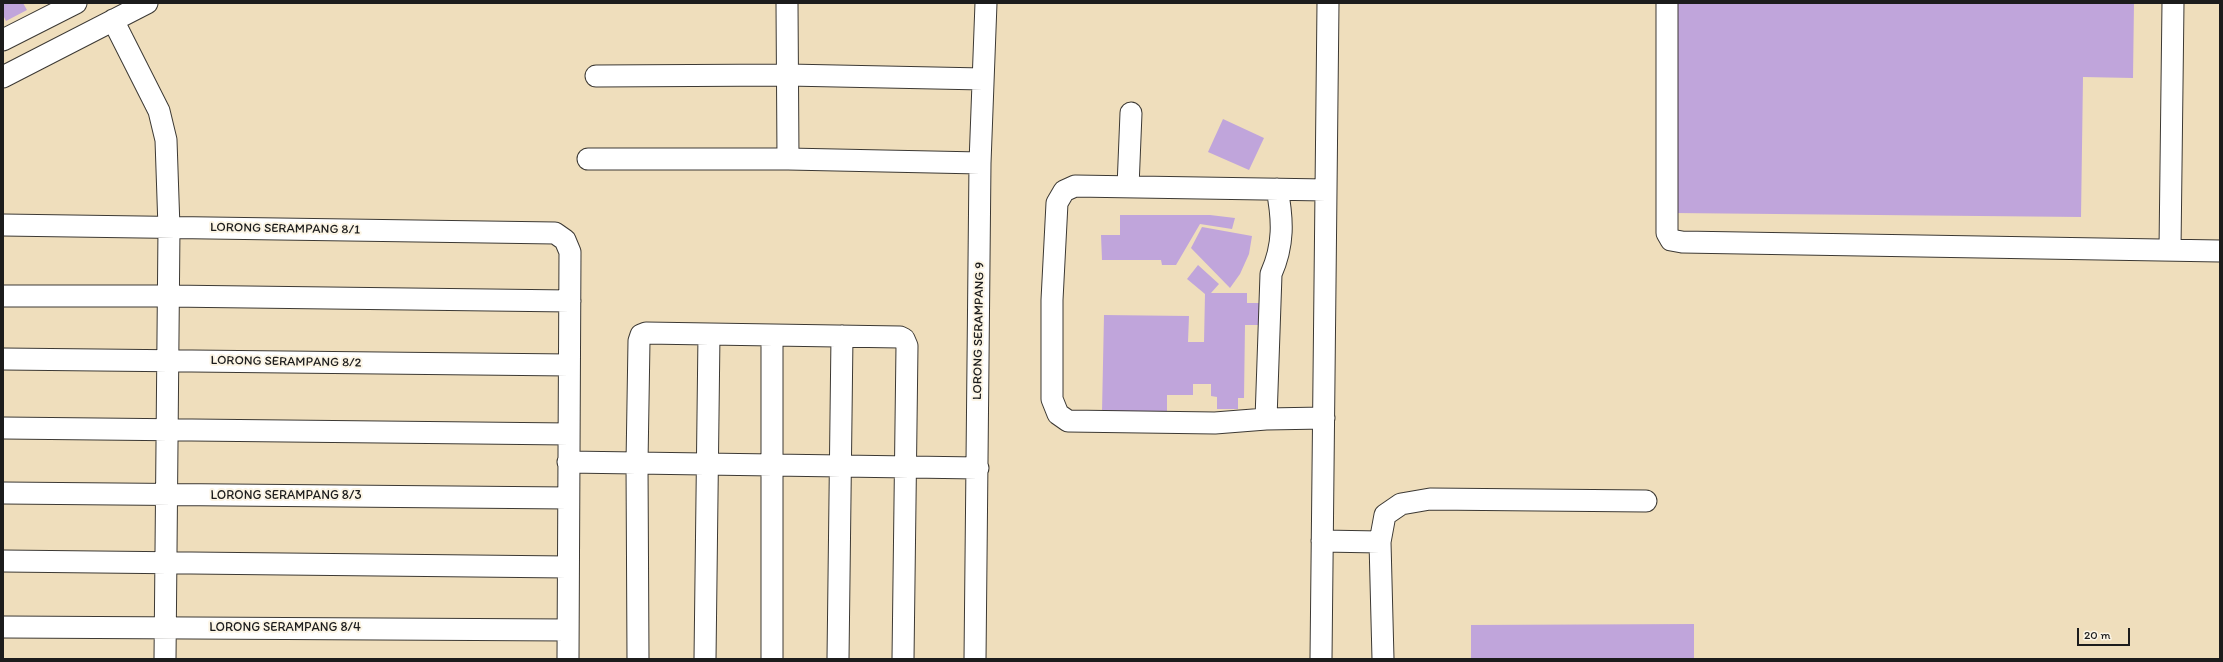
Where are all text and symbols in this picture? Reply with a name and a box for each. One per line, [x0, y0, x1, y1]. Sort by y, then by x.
street label: LORONG SERAMPANG 8/1 [210, 220, 360, 238]
street label: LORONG SERAMPANG 9 [970, 262, 988, 400]
street label: LORONG SERAMPANG 8/2 [210, 353, 362, 371]
street label: LORONG SERAMPANG 8/3 [210, 488, 362, 504]
street label: LORONG SERAMPANG 8/4 [209, 620, 361, 636]
scale bar [2079, 620, 2132, 646]
text: 20 m [2084, 628, 2111, 642]

